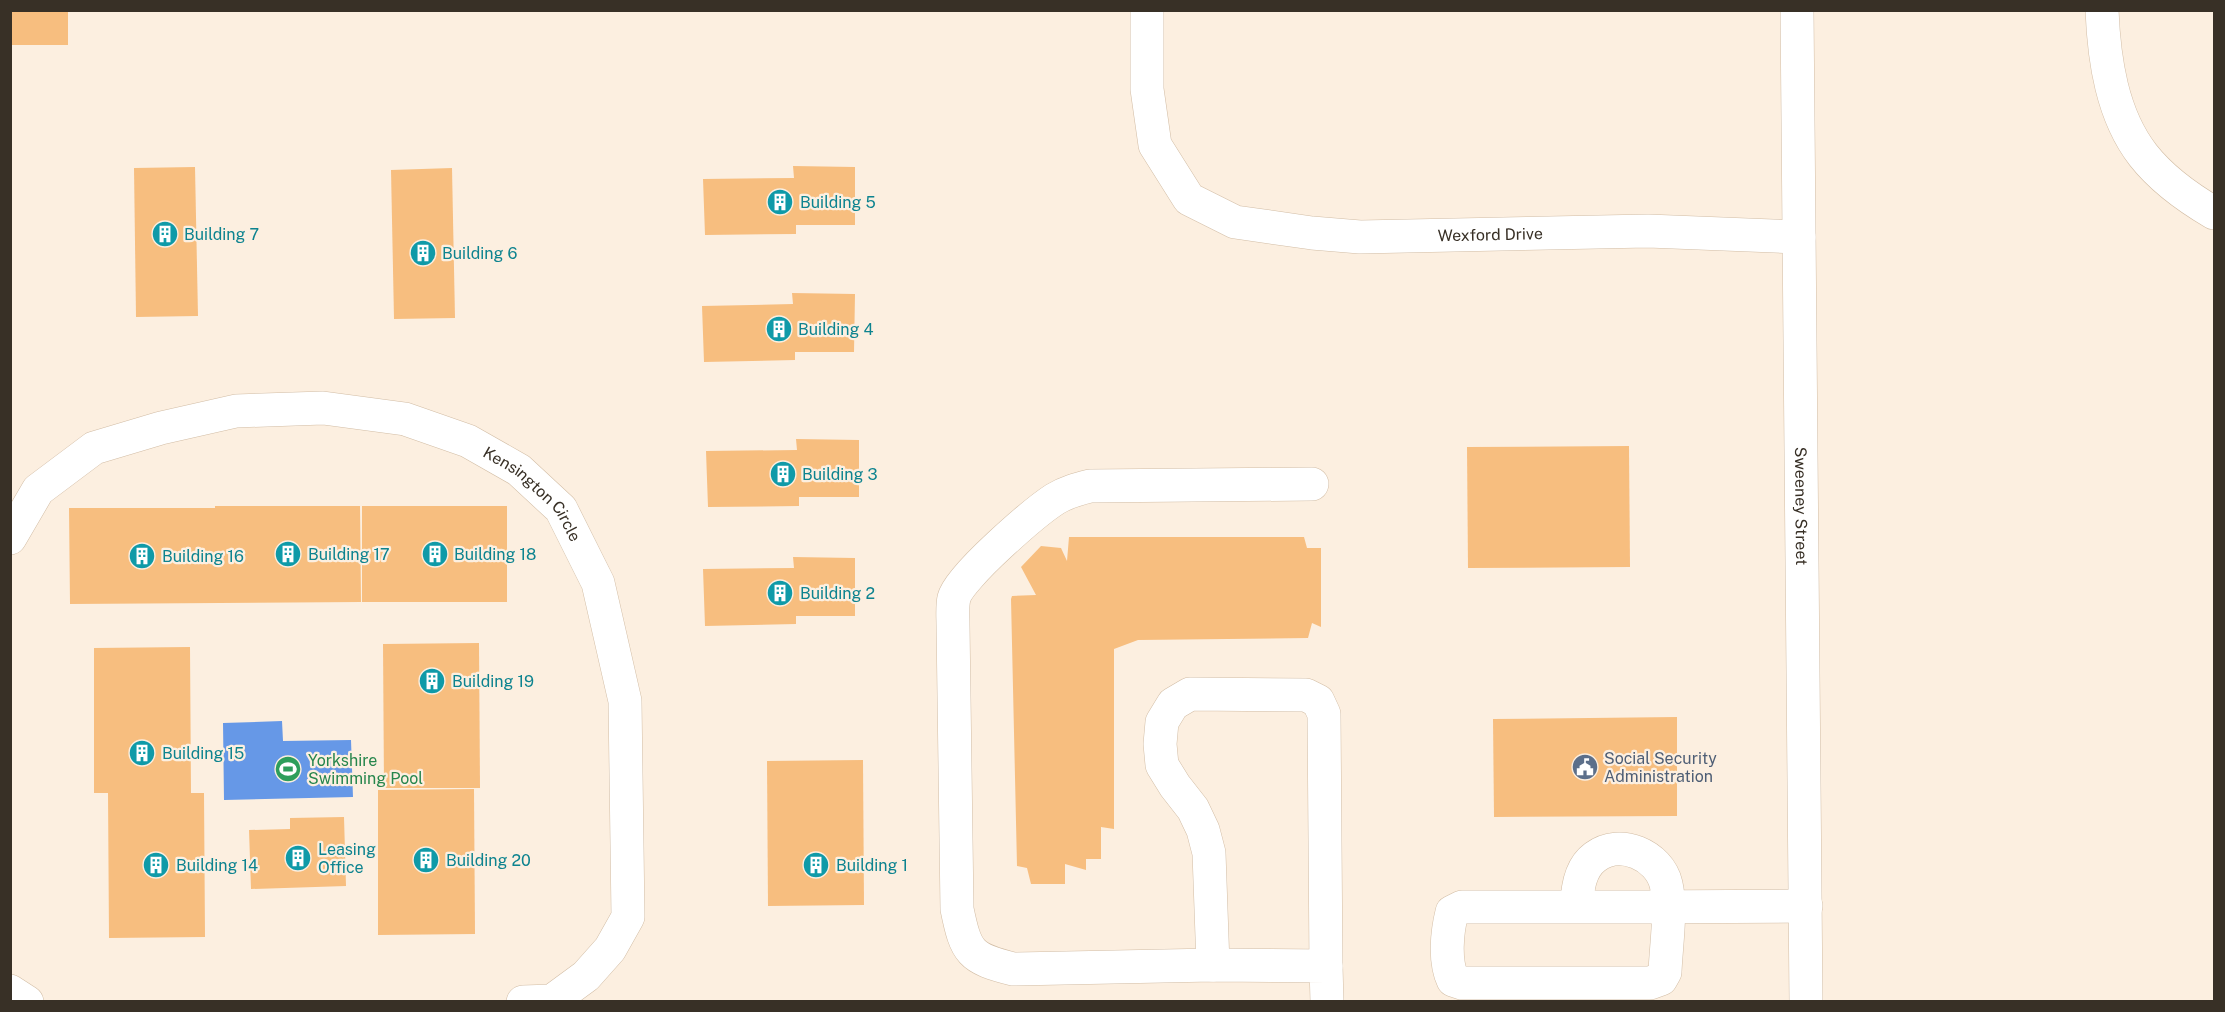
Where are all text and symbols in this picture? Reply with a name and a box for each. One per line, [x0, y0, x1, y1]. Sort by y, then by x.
building icon: Building 5 [765, 187, 795, 217]
place label: Building 5 [800, 193, 876, 212]
building icon: Building 7 [150, 219, 180, 249]
street label: Wexford Drive [1437, 224, 1543, 245]
place label: Building 7 [184, 225, 259, 244]
building icon: Building 6 [408, 238, 438, 268]
place label: Building 6 [442, 244, 517, 263]
building icon: Building 4 [764, 314, 794, 344]
place label: Building 4 [798, 320, 873, 339]
street label: Kensington Circle [480, 442, 585, 545]
street label: Sweeney Street [1791, 447, 1812, 565]
building icon: Building 3 [768, 459, 798, 489]
place label: Building 3 [802, 465, 878, 484]
building icon: Building 17 [273, 539, 303, 569]
building icon: Building 18 [420, 539, 450, 569]
building icon: Building 16 [127, 541, 157, 571]
place label: Building 17 [308, 545, 390, 564]
place label: Building 18 [454, 545, 536, 564]
place label: Building 16 [162, 547, 244, 566]
building icon: Building 2 [765, 578, 795, 608]
place label: Building 2 [800, 584, 875, 603]
building icon: Building 19 [417, 666, 447, 696]
place label: Building 19 [452, 672, 534, 691]
building icon: Building 15 [127, 738, 157, 768]
place label: Building 15 [162, 744, 244, 763]
place label: Social Security Administration [1604, 749, 1717, 786]
place label: Yorkshire Swimming Pool [308, 751, 423, 788]
public building icon: Social Security Administration [1570, 752, 1600, 782]
sports icon: Yorkshire Swimming Pool [273, 754, 303, 784]
place label: Leasing Office [318, 840, 376, 877]
building icon: Leasing Office [283, 843, 313, 873]
building icon: Building 20 [411, 845, 441, 875]
building icon: Building 14 [141, 850, 171, 880]
building icon: Building 1 [801, 850, 831, 880]
place label: Building 20 [446, 851, 531, 870]
place label: Building 14 [176, 856, 258, 875]
place label: Building 1 [836, 856, 908, 875]

